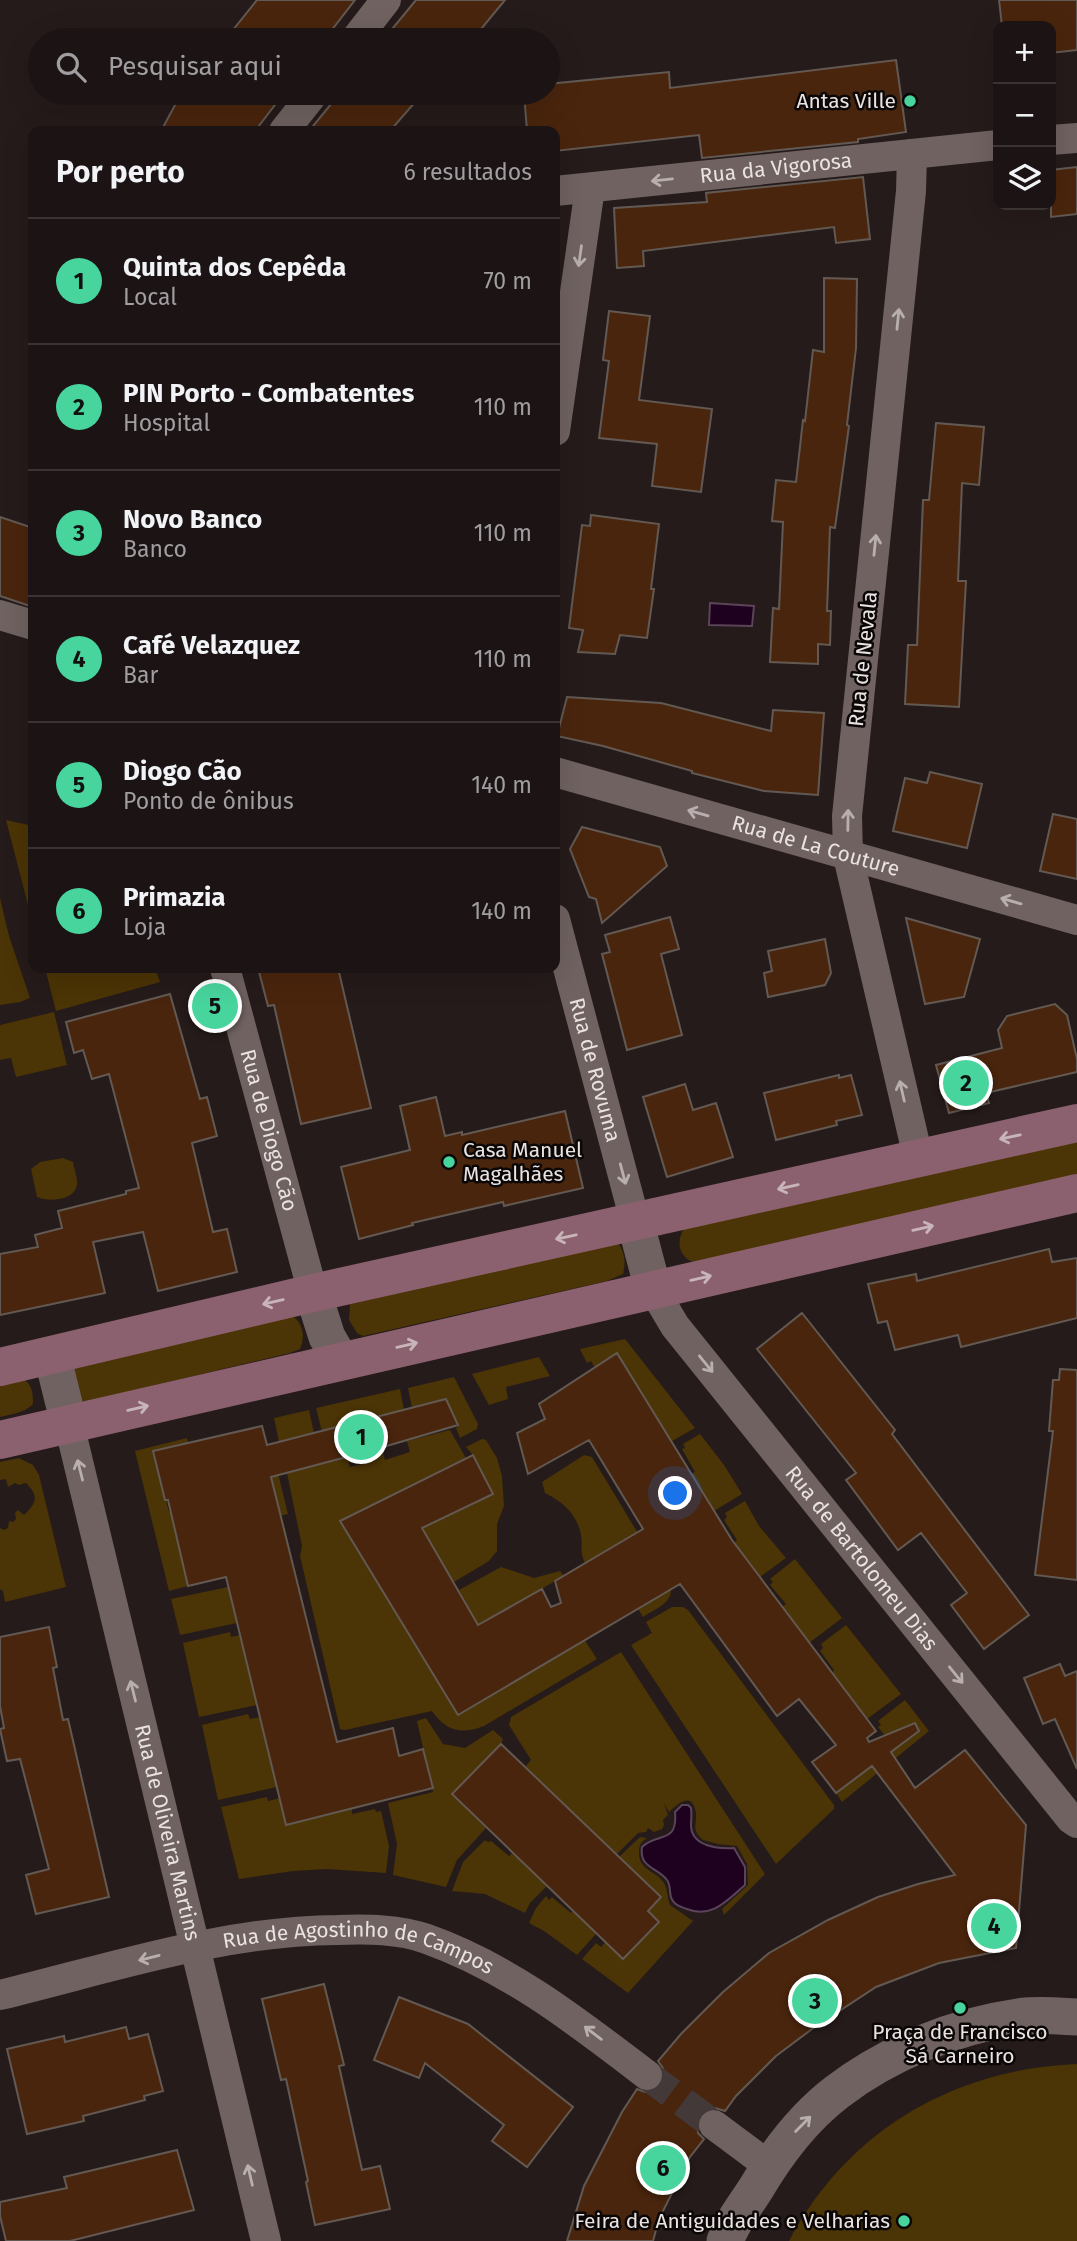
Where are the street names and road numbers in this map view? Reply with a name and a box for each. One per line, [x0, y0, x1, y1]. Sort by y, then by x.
street label: Rua da Vigorosa [698, 147, 853, 189]
street label: Rua de Nevala [843, 590, 883, 728]
street label: Rua de La Couture [729, 810, 903, 882]
street label: Rua de Rovuma [563, 995, 626, 1145]
street label: Rua de Diogo Cão [235, 1046, 303, 1214]
street label: Rua de Bartolomeu Dias [780, 1461, 944, 1656]
street label: Rua de Oliveira Martins [129, 1721, 206, 1943]
street label: Rua de Agostinho de Campos [221, 1917, 499, 1980]

